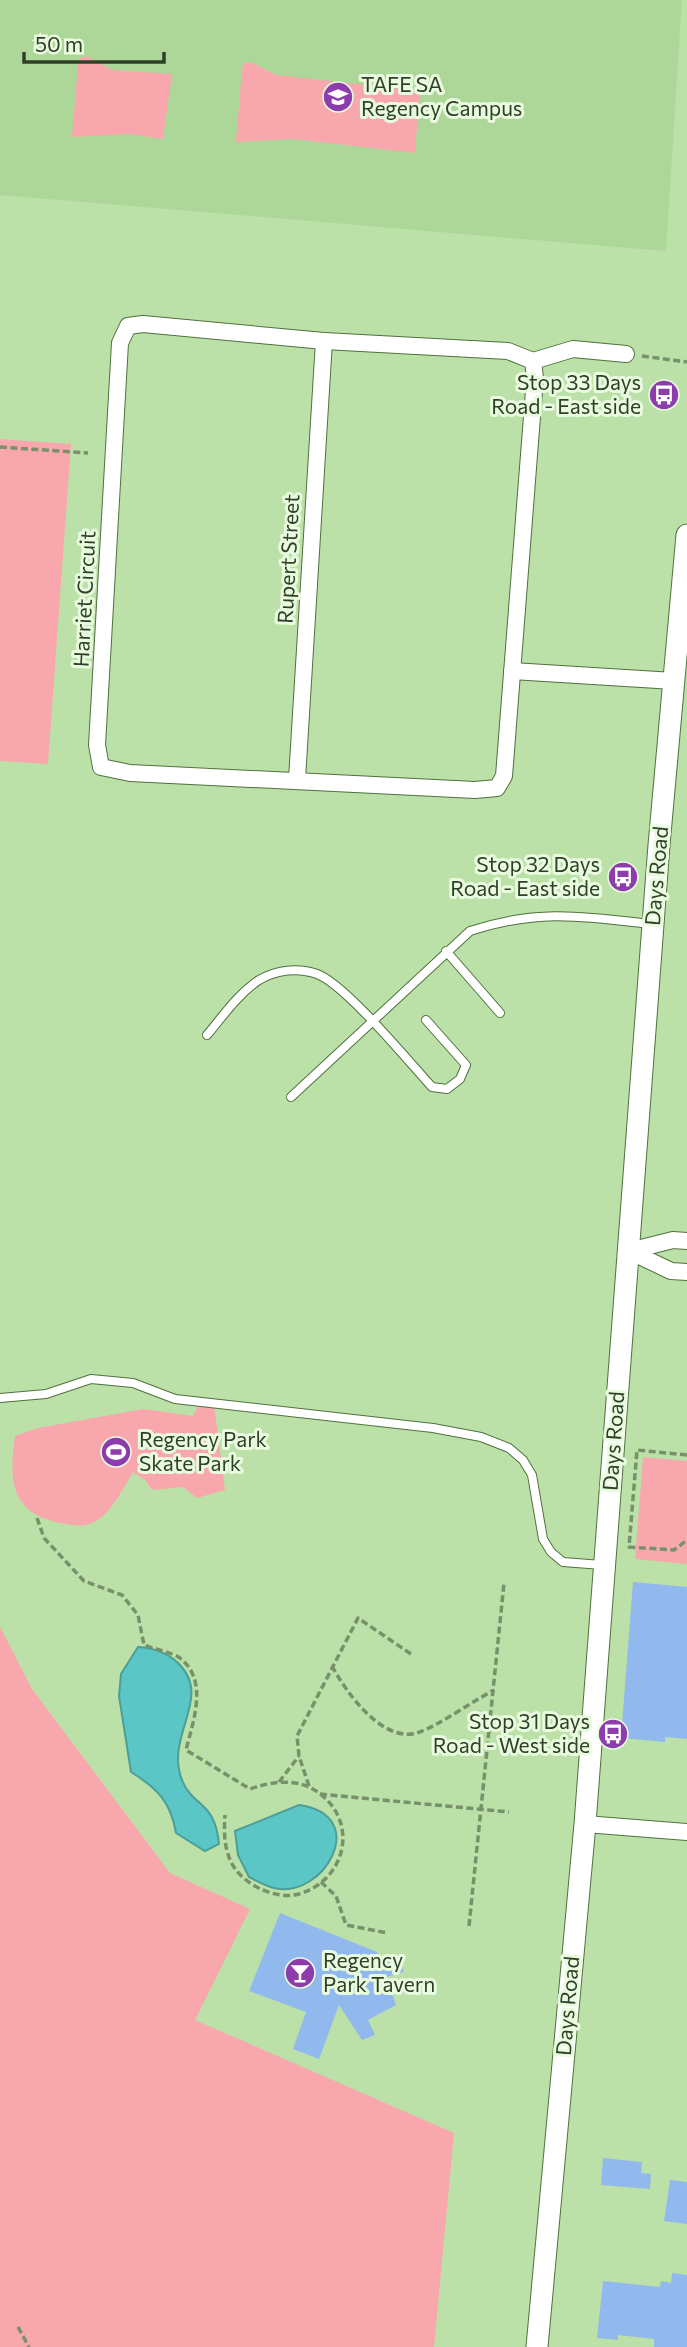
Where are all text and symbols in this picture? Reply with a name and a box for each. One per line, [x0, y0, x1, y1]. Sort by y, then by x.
scale bar [24, 21, 164, 65]
text: 50 m [35, 31, 83, 56]
place label: TAFE SA Regency Campus [361, 71, 522, 120]
school or university icon: TAFE SA Regency Campus [321, 80, 355, 114]
place label: Stop 33 Days Road - East side [491, 369, 641, 418]
bus stop icon: Stop 33 Days Road - East side [647, 378, 681, 412]
street label: Rupert Street [272, 494, 303, 624]
street label: Harriet Circuit [67, 530, 100, 668]
street label: Days Road [639, 825, 672, 927]
place label: Stop 32 Days Road - East side [450, 851, 600, 900]
bus stop icon: Stop 32 Days Road - East side [606, 860, 640, 894]
street label: Days Road [597, 1390, 628, 1491]
place label: Regency Park Skate Park [139, 1426, 267, 1475]
sports icon: Regency Park Skate Park [99, 1435, 133, 1469]
place label: Stop 31 Days Road - West side [433, 1708, 590, 1757]
bus stop icon: Stop 31 Days Road - West side [596, 1717, 630, 1751]
place label: Regency Park Tavern [323, 1947, 435, 1996]
street label: Days Road [550, 1955, 583, 2057]
bar icon: Regency Park Tavern [283, 1956, 317, 1990]

